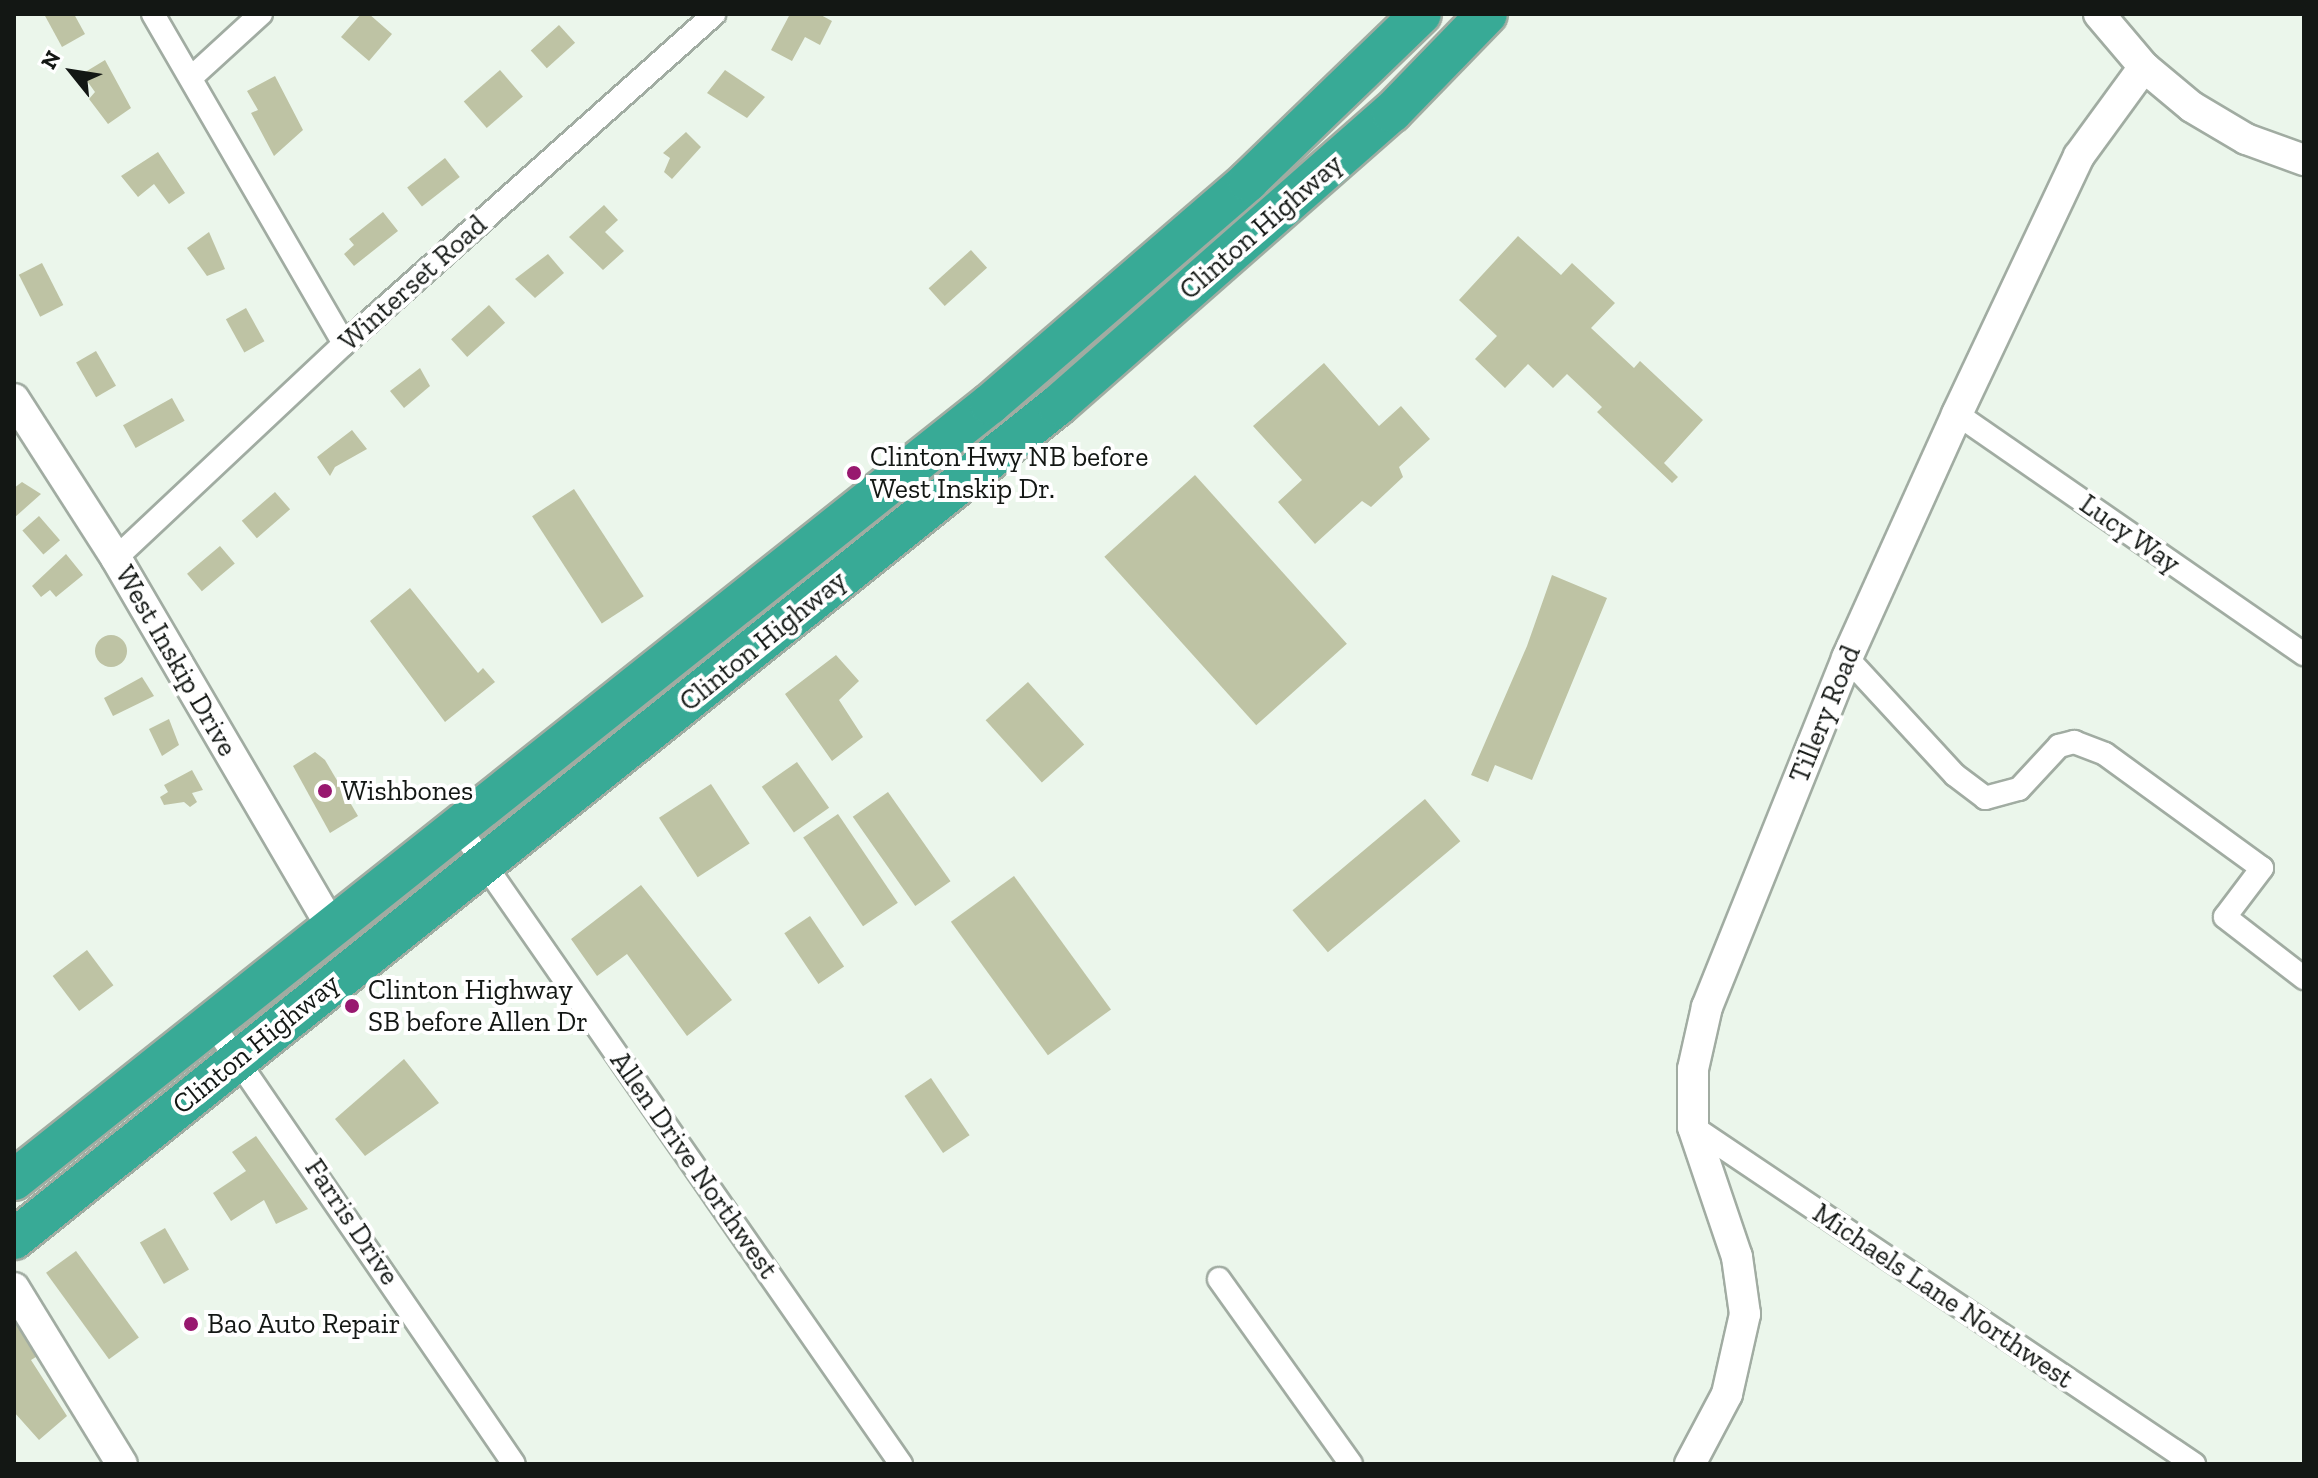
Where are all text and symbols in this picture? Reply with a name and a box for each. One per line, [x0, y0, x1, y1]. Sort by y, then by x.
north arrow [32, 32, 112, 112]
text: N [35, 46, 67, 74]
street label: Clinton Highway [1173, 147, 1349, 307]
street label: Winterset Road [332, 208, 494, 358]
place label: Clinton Hwy NB before West Inskip Dr. [870, 440, 1149, 506]
marker: Clinton Hwy NB before West Inskip Dr. [845, 464, 863, 482]
street label: Lucy Way [2073, 487, 2187, 581]
street label: West Inskip Drive [108, 560, 244, 762]
street label: Clinton Highway [673, 564, 853, 718]
street label: Tillery Road [1782, 640, 1868, 788]
place label: Wishbones [341, 774, 473, 808]
marker: Wishbones [316, 782, 334, 800]
street label: Clinton Highway [166, 967, 346, 1121]
place label: Clinton Highway SB before Allen Dr [368, 973, 589, 1039]
marker: Clinton Highway SB before Allen Dr [343, 997, 361, 1015]
street label: Allen Drive Northwest [603, 1045, 785, 1285]
street label: Farris Drive [298, 1153, 406, 1291]
street label: Michaels Lane Northwest [1806, 1196, 2080, 1396]
place label: Bao Auto Repair [207, 1307, 401, 1341]
marker: Bao Auto Repair [182, 1315, 200, 1333]

